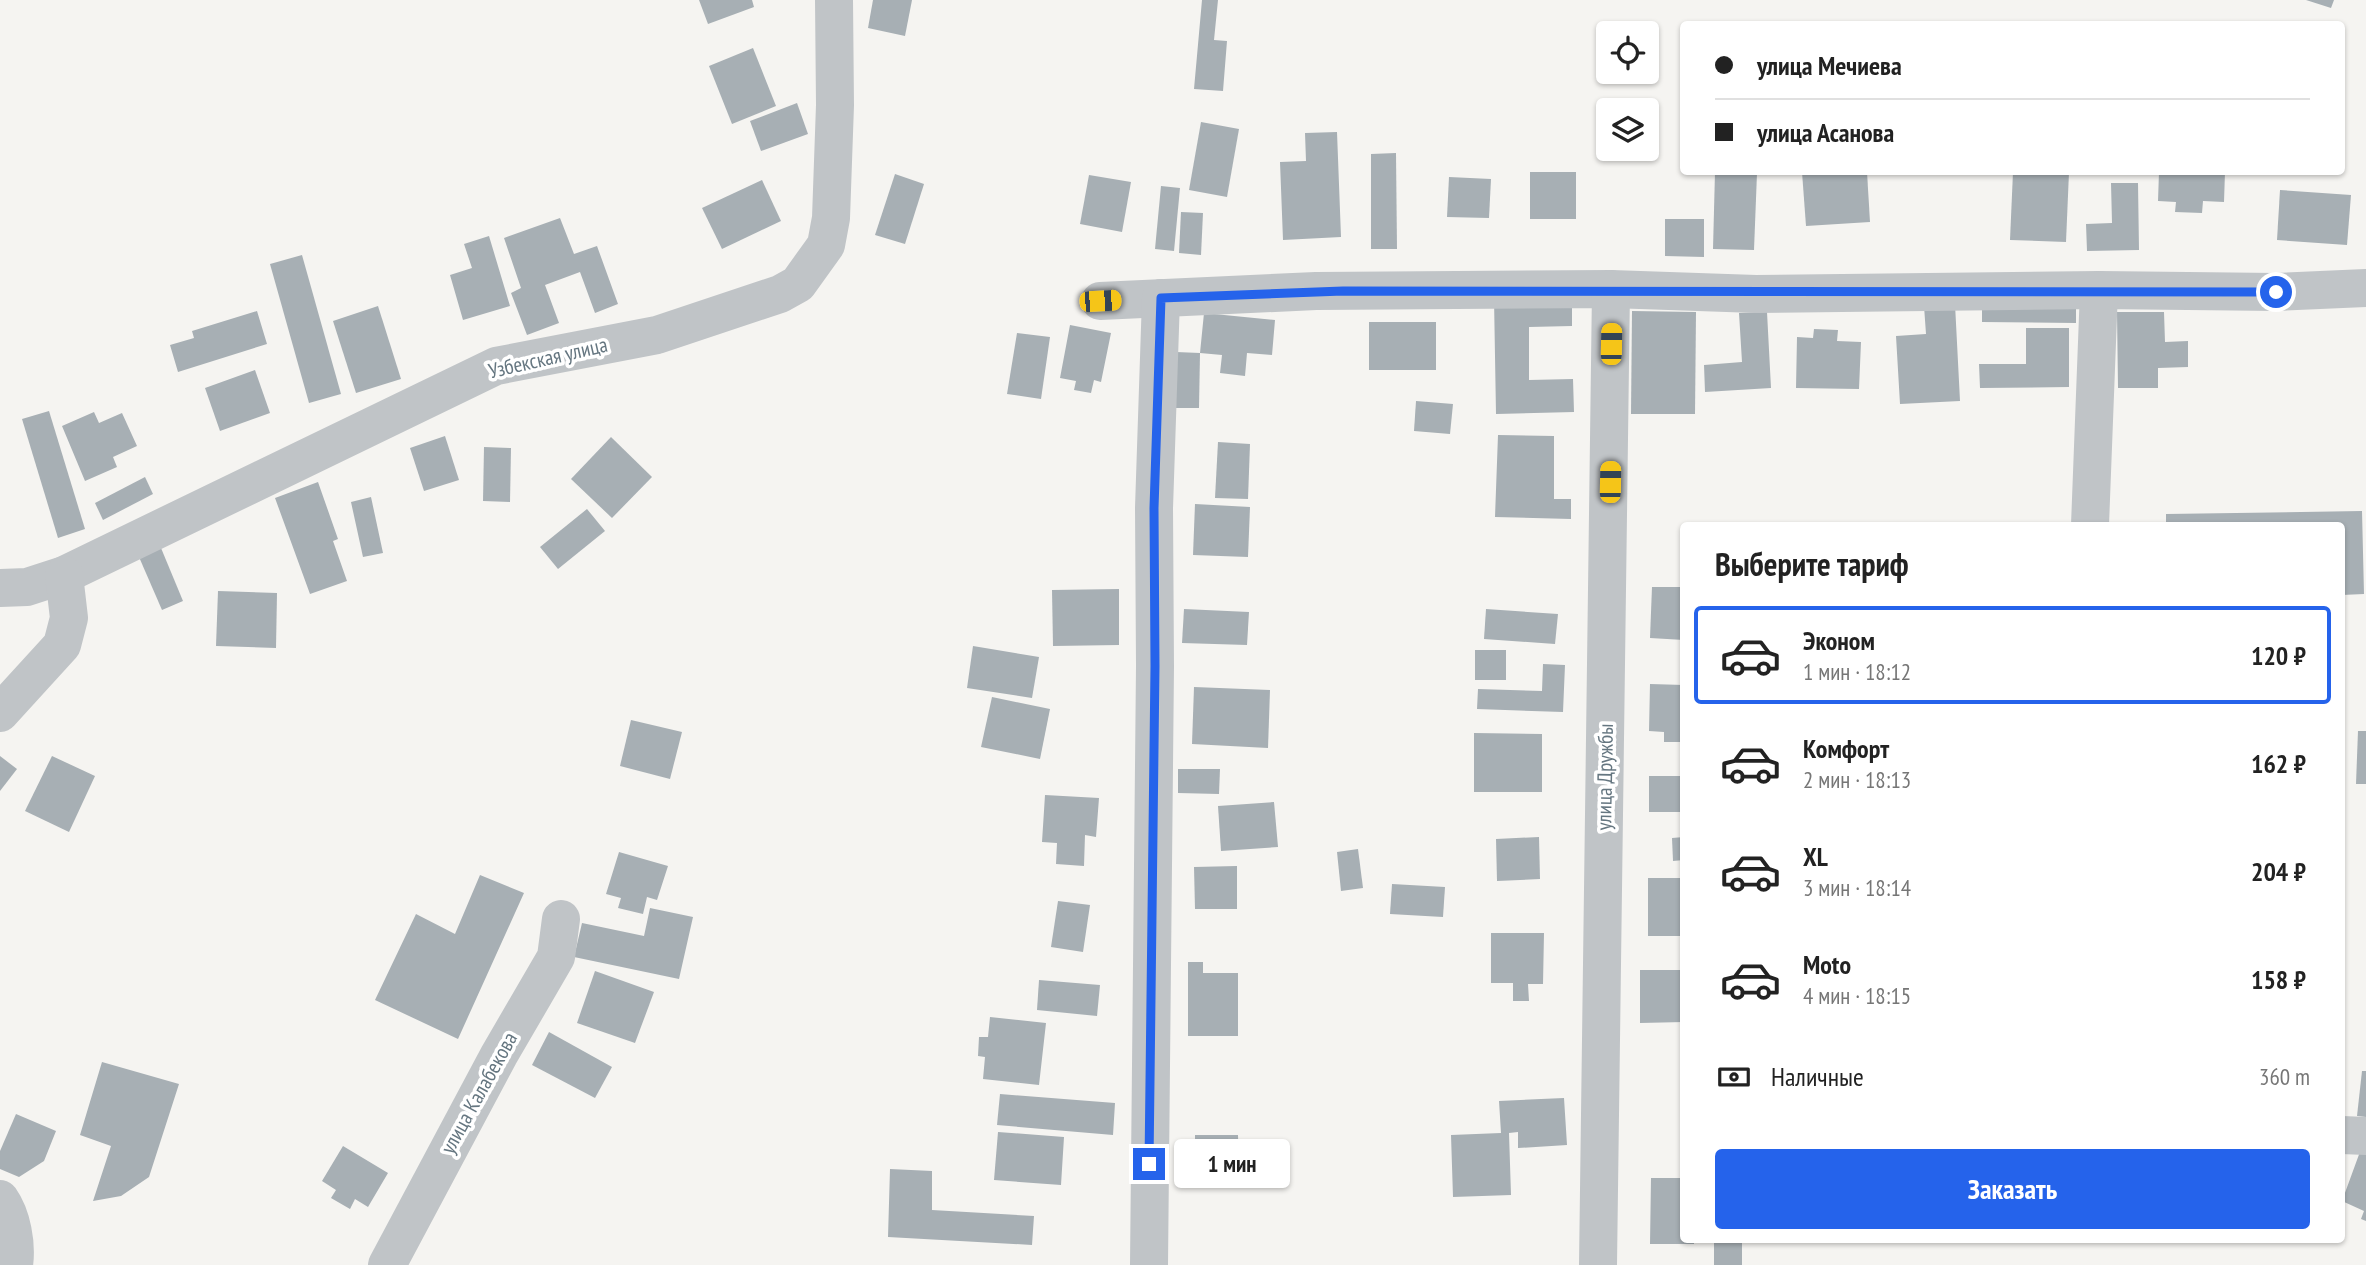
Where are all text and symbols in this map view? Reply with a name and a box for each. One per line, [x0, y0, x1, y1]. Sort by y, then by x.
map controls [1596, 21, 1659, 161]
button: locate [1596, 21, 1659, 84]
text: улица Мечиева [1757, 49, 1902, 82]
button: layers [1596, 98, 1659, 161]
text: улица Асанова [1757, 116, 1894, 149]
route start [2260, 276, 2292, 308]
car [1079, 289, 1122, 313]
car [1601, 323, 1622, 365]
street label: Узбекская улица [486, 331, 610, 384]
car [1600, 461, 1621, 503]
text: Выберите тариф [1715, 543, 1909, 585]
icon: car [1719, 624, 1782, 687]
text: Эконом [1803, 624, 1875, 657]
text: 120 ₽ [2251, 639, 2306, 672]
text: 1 мин · 18:12 [1803, 657, 1911, 686]
street label: улица Дружбы [1590, 723, 1619, 831]
icon: car [1719, 732, 1782, 795]
text: Комфорт [1803, 732, 1889, 765]
text: 162 ₽ [2251, 747, 2306, 780]
text: 2 мин · 18:13 [1803, 765, 1911, 794]
icon: car [1719, 840, 1782, 903]
text: XL [1803, 840, 1828, 873]
text: 204 ₽ [2251, 855, 2306, 888]
text: 3 мин · 18:14 [1803, 873, 1911, 902]
icon: car [1719, 948, 1782, 1011]
text: Moto [1803, 948, 1851, 981]
text: 158 ₽ [2251, 963, 2306, 996]
text: 4 мин · 18:15 [1803, 981, 1911, 1010]
street label: улица Калабекова [434, 1027, 523, 1158]
icon: cash [1715, 1058, 1753, 1096]
text: Наличные [1771, 1060, 1864, 1093]
text: 360 m [2259, 1062, 2310, 1091]
callout: 1 мин [1174, 1140, 1289, 1188]
route end [1133, 1148, 1165, 1180]
text: 1 мин [1207, 1149, 1257, 1178]
button: Заказать [1715, 1149, 2310, 1229]

